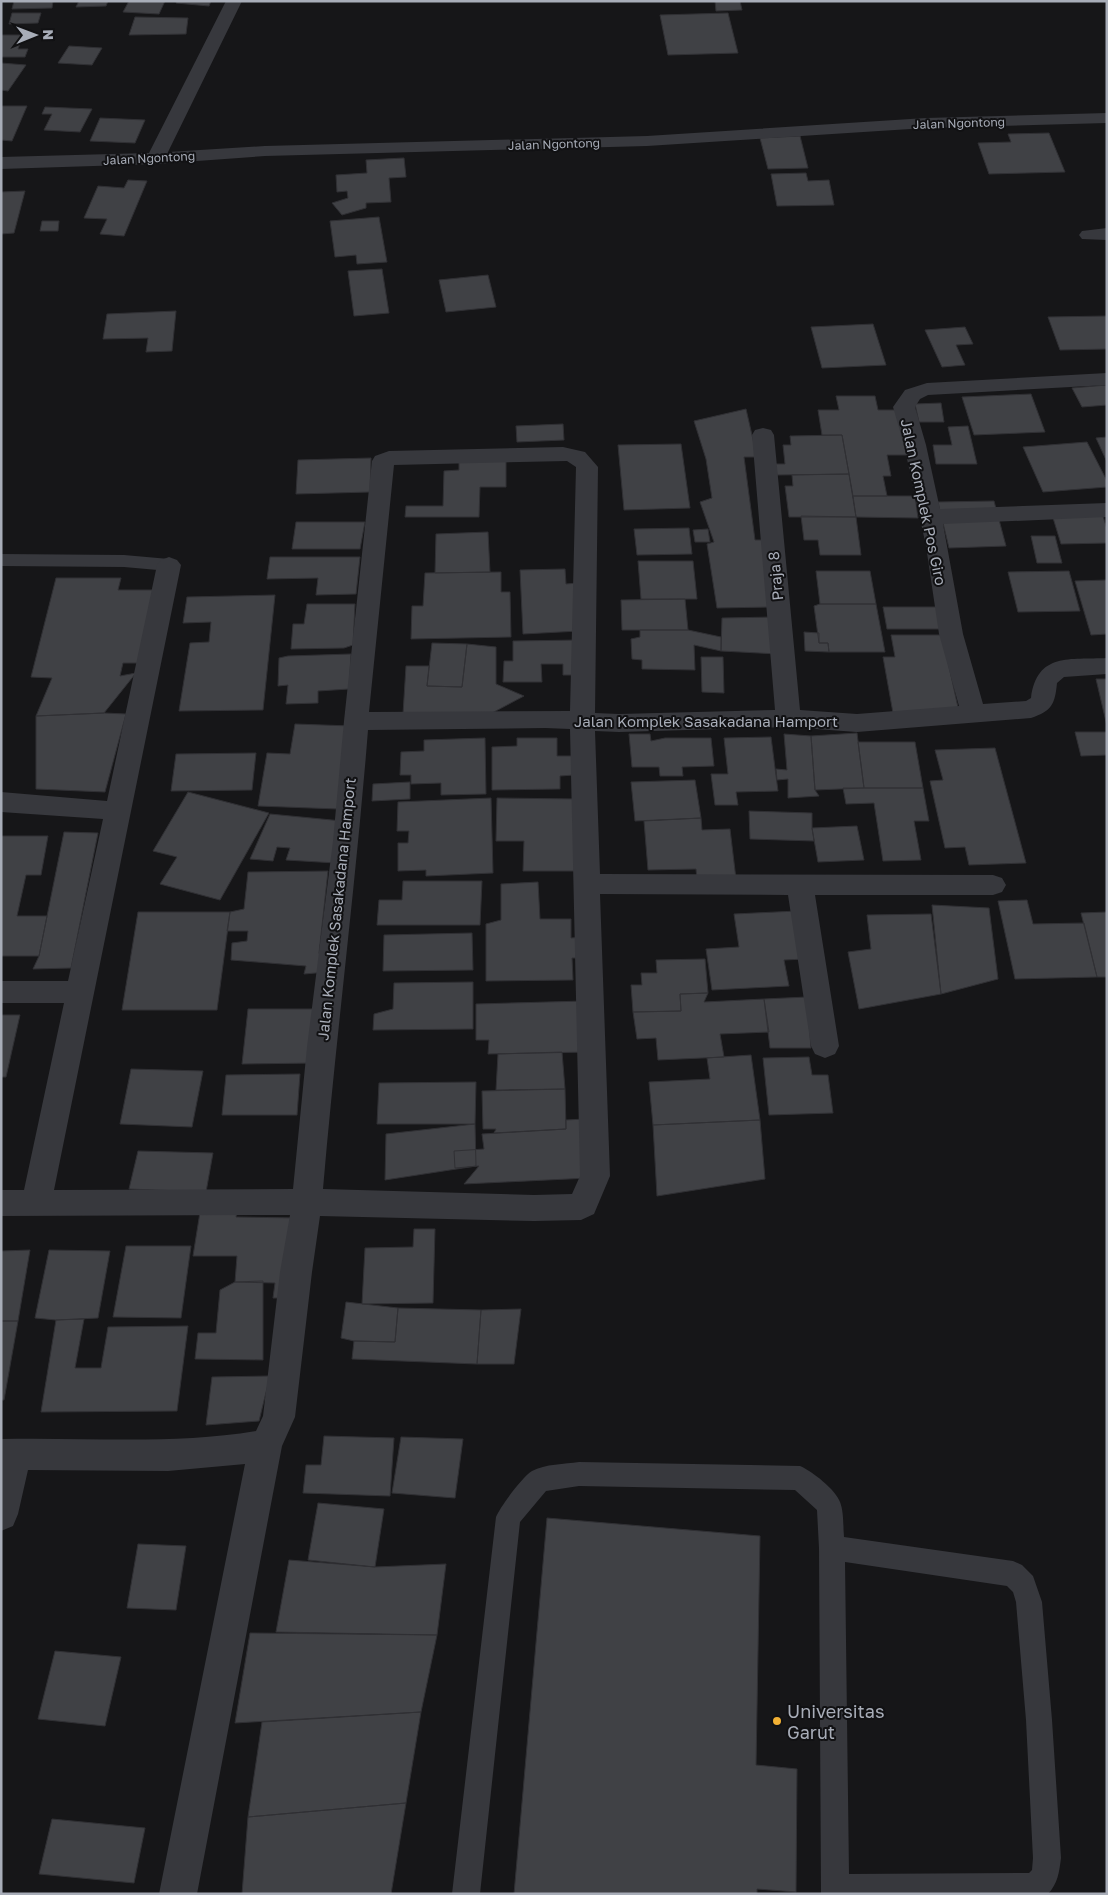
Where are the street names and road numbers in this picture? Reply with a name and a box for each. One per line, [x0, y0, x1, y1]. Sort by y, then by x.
street label: Jalan Ngontong [913, 114, 1005, 132]
street label: Jalan Ngontong [508, 135, 600, 153]
street label: Jalan Ngontong [103, 148, 195, 168]
street label: Jalan Komplek Pos Giro [898, 417, 950, 587]
street label: Praja 8 [764, 551, 786, 601]
street label: Jalan Komplek Sasakadana Hamport [574, 712, 838, 730]
street label: Jalan Komplek Sasakadana Hamport [313, 777, 359, 1041]

